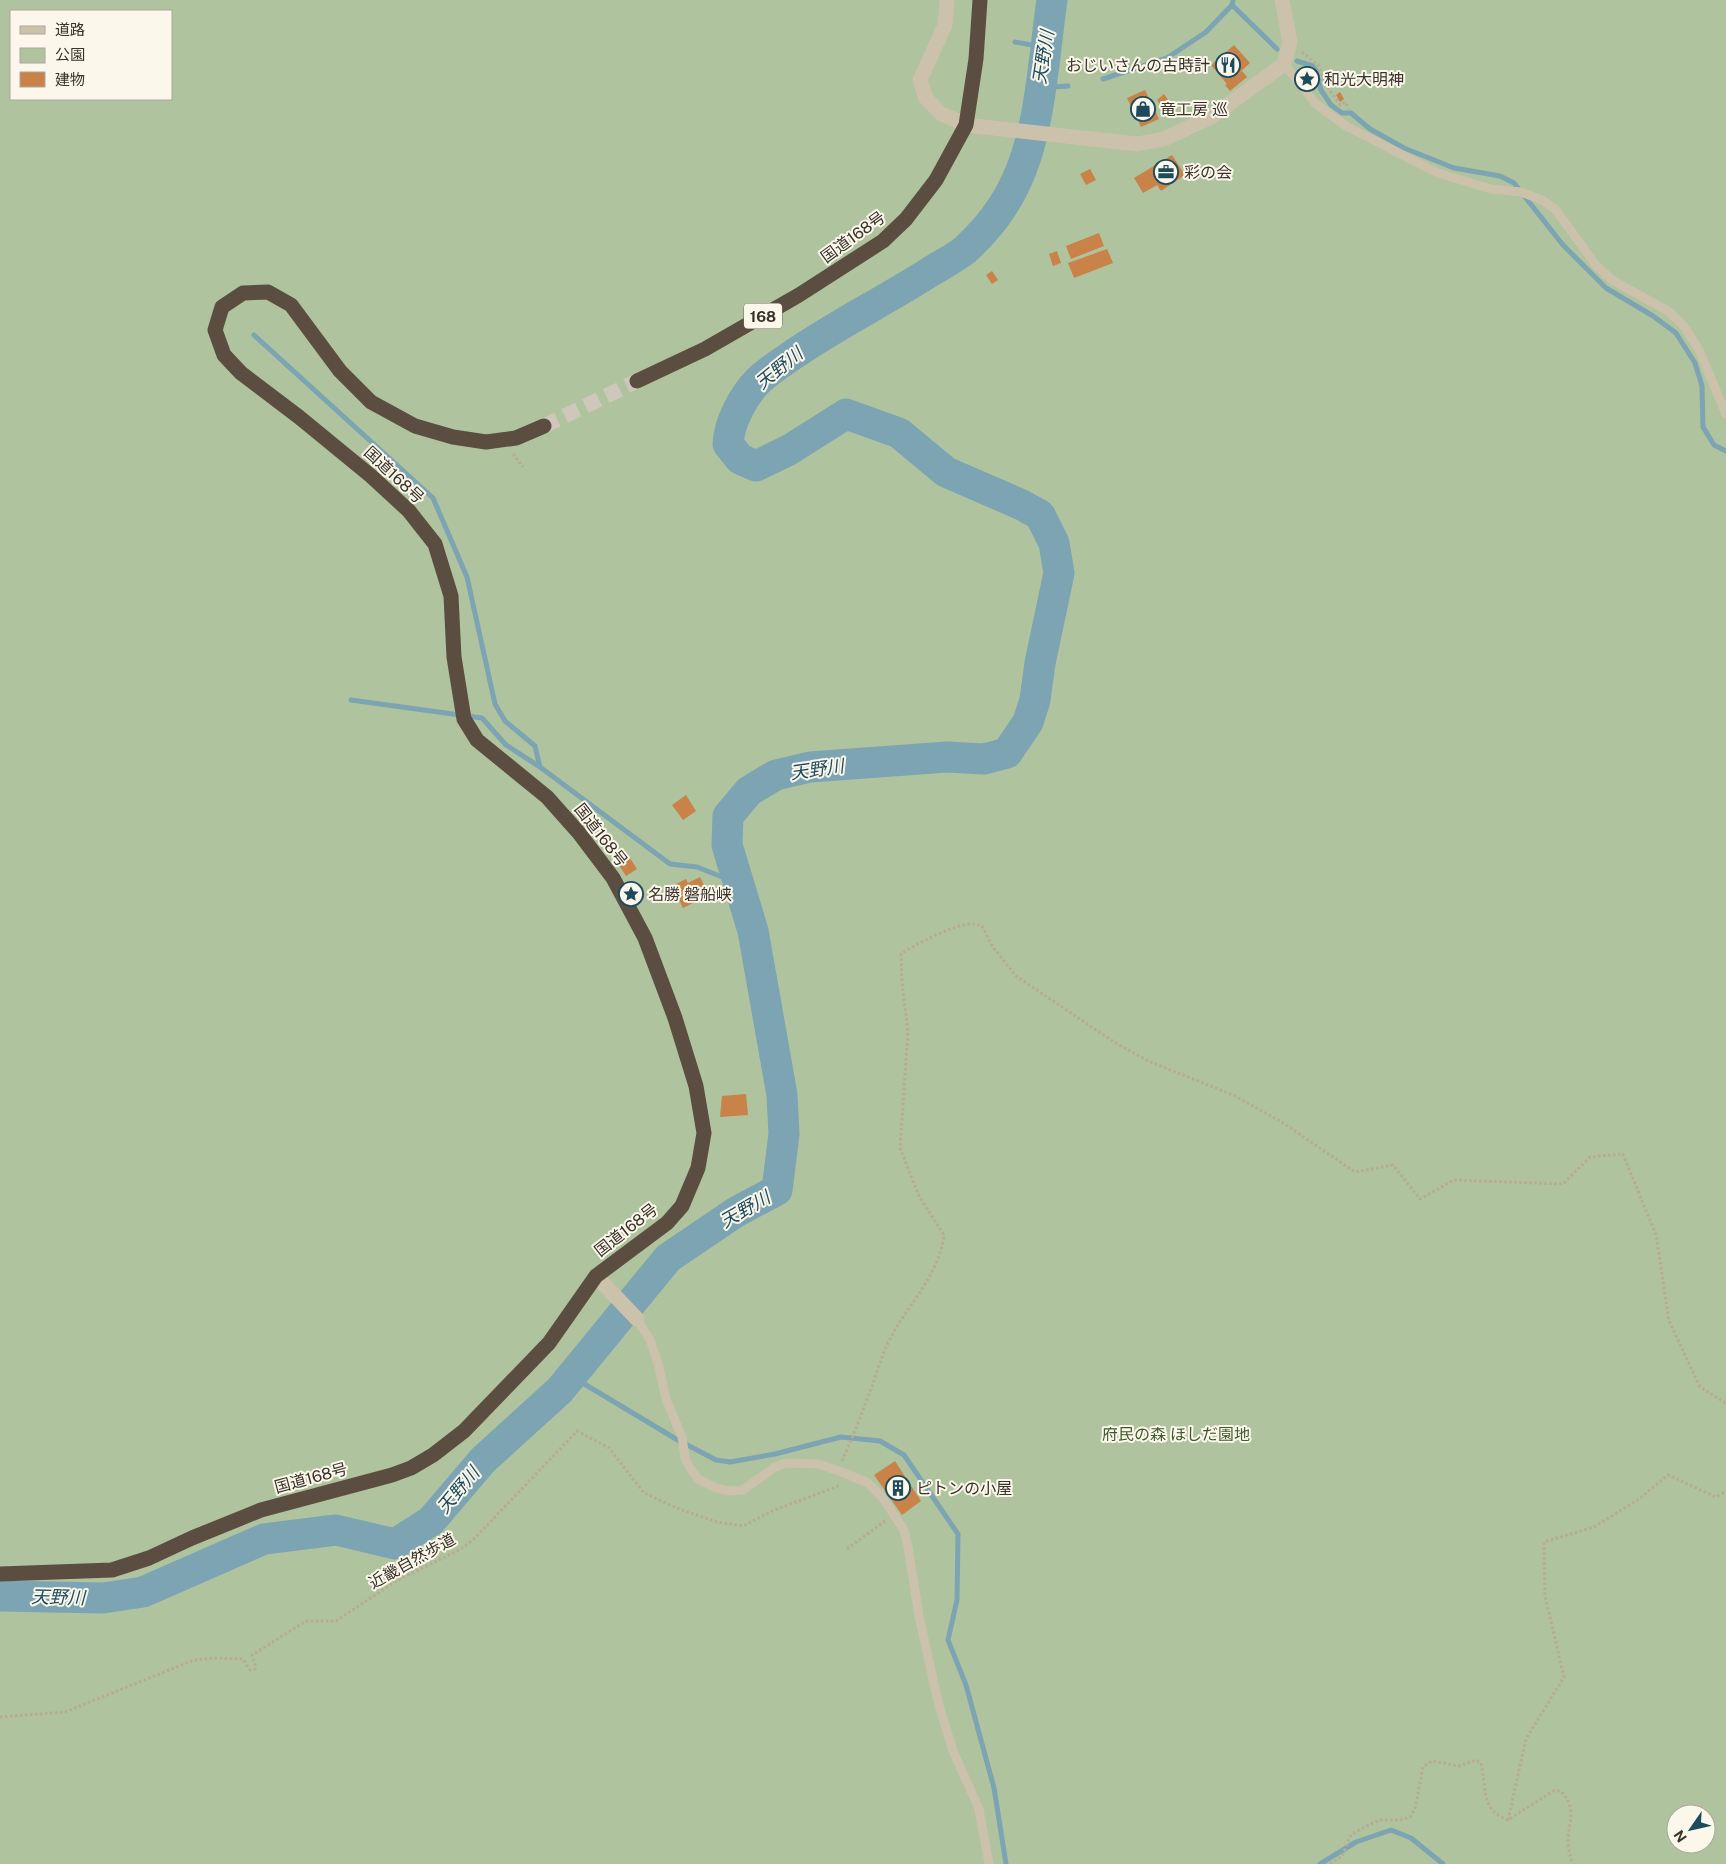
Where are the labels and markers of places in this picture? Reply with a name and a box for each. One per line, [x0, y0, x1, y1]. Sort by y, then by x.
restaurant icon: おじいさんの古時計 [1215, 52, 1241, 78]
place label: おじいさんの古時計 [1066, 56, 1210, 75]
place icon: 和光大明神 [1294, 66, 1320, 92]
place label: 和光大明神 [1324, 70, 1404, 89]
shop icon: 竜工房 巡 [1130, 96, 1156, 122]
place label: 竜工房 巡 [1160, 100, 1228, 119]
office icon: 彩の会 [1153, 159, 1179, 185]
place label: 彩の会 [1184, 163, 1232, 182]
place icon: 名勝 磐船峡 [618, 881, 644, 907]
place label: 名勝 磐船峡 [648, 885, 732, 904]
building icon: ピトンの小屋 [885, 1475, 911, 1501]
place label: ピトンの小屋 [916, 1479, 1012, 1498]

